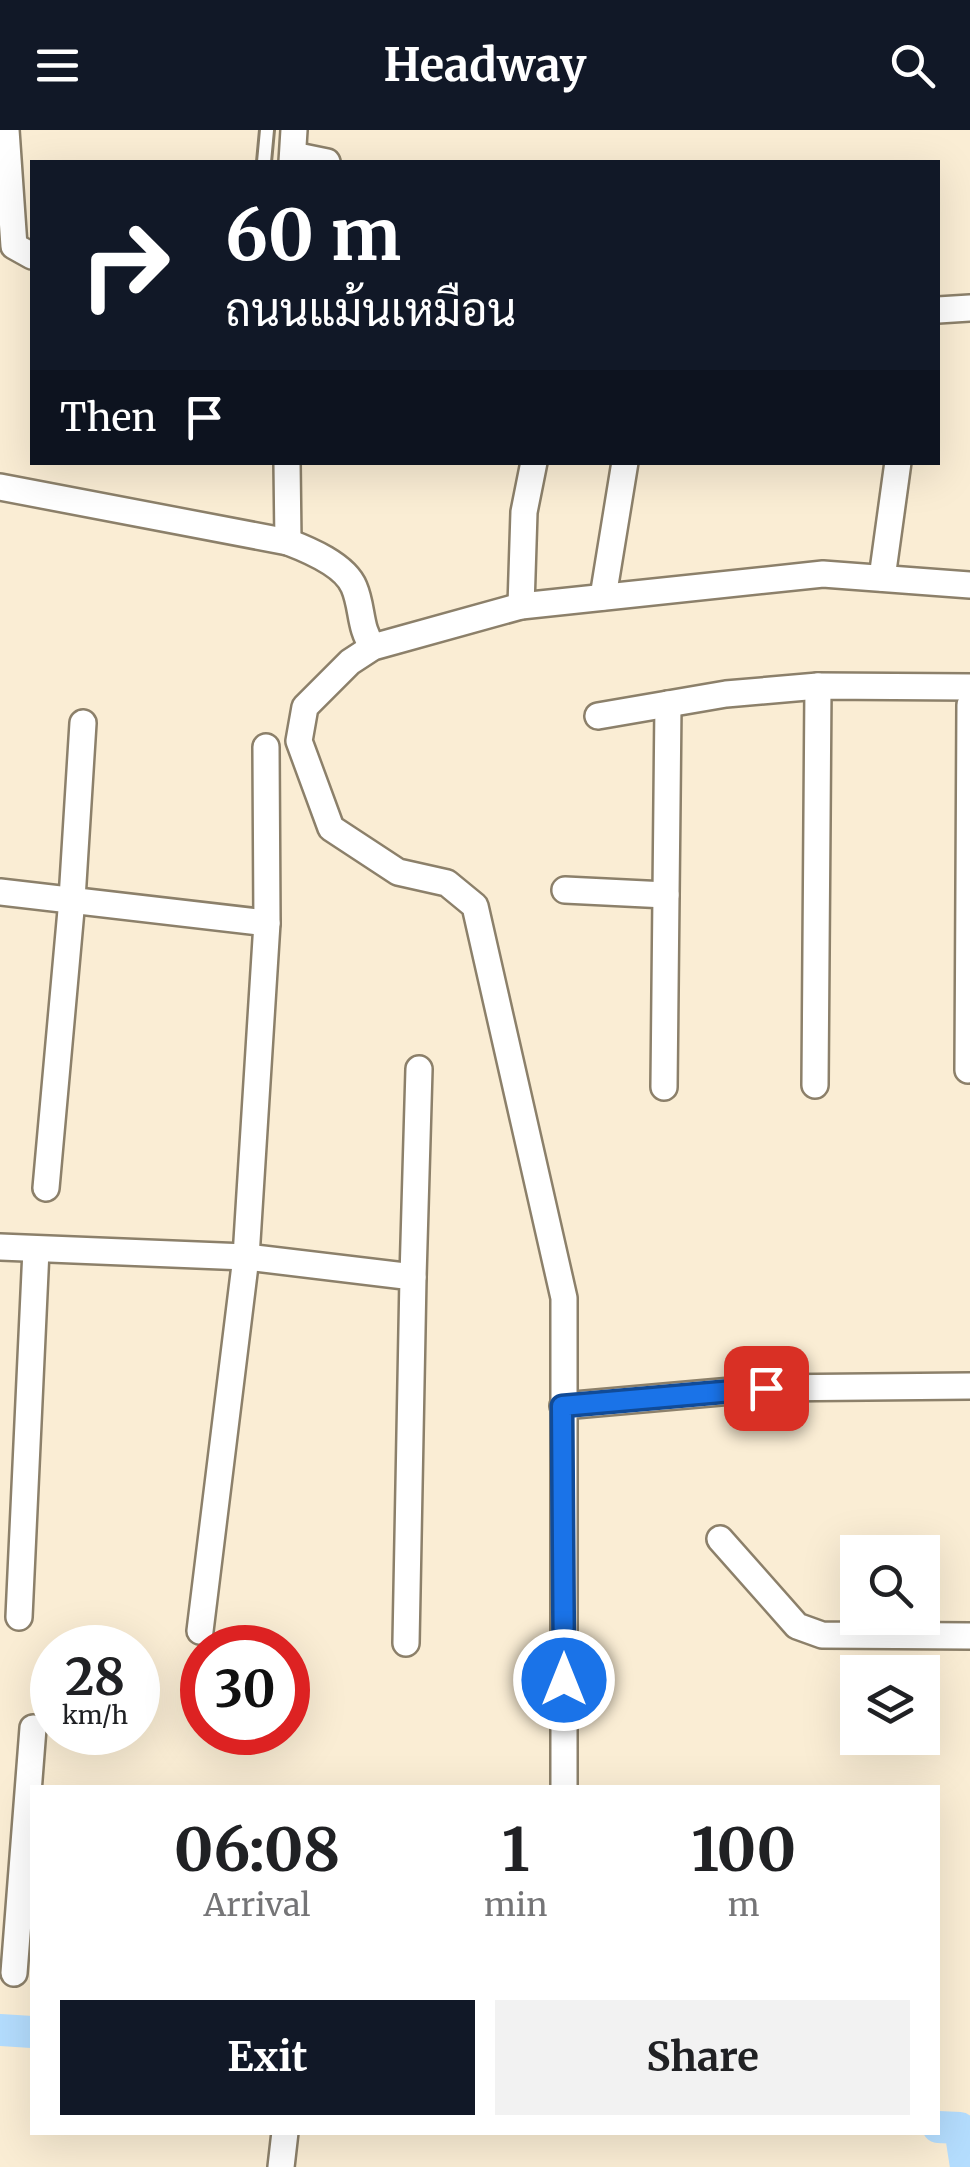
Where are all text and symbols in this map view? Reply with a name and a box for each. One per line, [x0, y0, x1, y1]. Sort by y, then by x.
text: Headway [384, 37, 586, 93]
icon: menu [30, 38, 85, 93]
icon: search [885, 38, 940, 93]
text: 60 m [225, 191, 401, 279]
icon: right [60, 200, 190, 330]
text: ถนนแม้นเหมือน [225, 282, 516, 338]
icon: arrive [177, 390, 232, 445]
text: Then [60, 394, 157, 441]
pin [724, 1346, 809, 1431]
icon: arrive [739, 1361, 794, 1416]
map controls [840, 1535, 940, 1755]
button: search [840, 1535, 940, 1635]
speed limit sign: 30 [180, 1625, 310, 1755]
position arrow [512, 1628, 616, 1732]
text: 28 [65, 1646, 125, 1709]
button: layers [840, 1655, 940, 1755]
text: km/h [62, 1699, 128, 1731]
text: 06:08 [174, 1812, 340, 1887]
text: 1 [502, 1812, 530, 1887]
text: 100 [691, 1812, 796, 1887]
text: Arrival [204, 1885, 310, 1925]
text: min [484, 1885, 547, 1925]
text: m [728, 1885, 760, 1925]
button: Exit [60, 2000, 475, 2115]
button: Share [495, 2000, 910, 2115]

